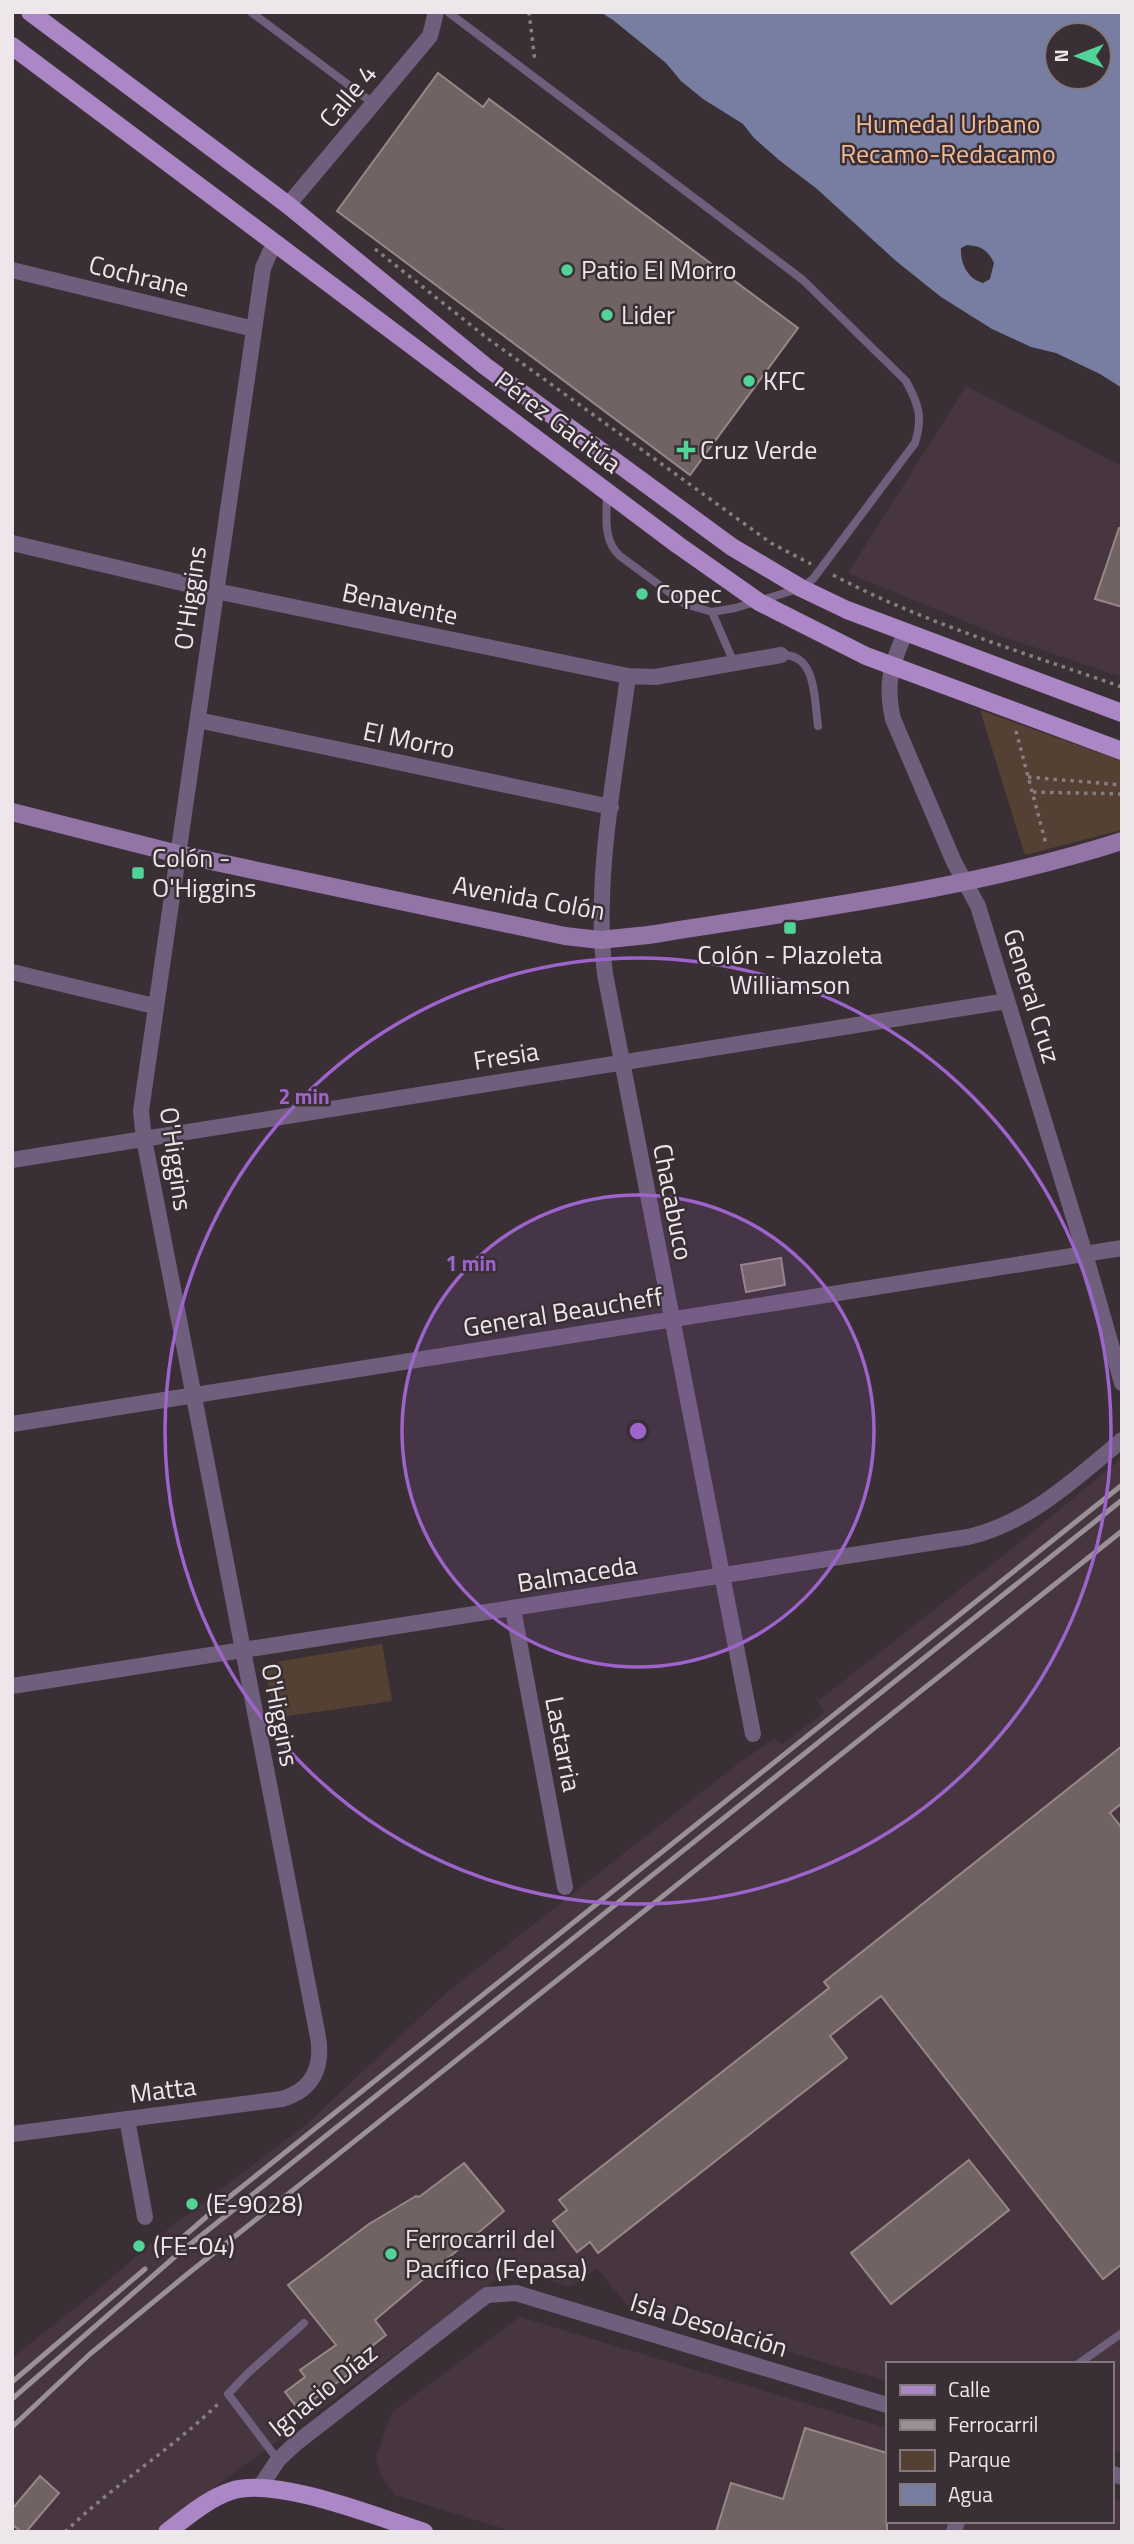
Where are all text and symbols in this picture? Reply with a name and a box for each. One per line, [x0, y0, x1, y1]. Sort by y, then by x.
north arrow [1043, 21, 1113, 91]
text: N [1046, 49, 1075, 63]
street label: Calle 4 [309, 55, 386, 136]
park label: Humedal Urbano Recamo-Redacamo [840, 104, 1056, 173]
street label: Cochrane [85, 244, 193, 307]
place label: Patio El Morro [581, 250, 737, 289]
marker: Patio El Morro [559, 262, 575, 278]
place label: Lider [621, 295, 675, 334]
marker: Lider [599, 307, 615, 323]
street label: Pérez Gacitúa [487, 361, 630, 482]
place label: KFC [763, 361, 805, 400]
marker: KFC [741, 373, 757, 389]
place label: Cruz Verde [700, 430, 817, 469]
marker: Cruz Verde [678, 442, 694, 458]
street label: O'Higgins [163, 544, 216, 652]
street label: Benavente [339, 572, 462, 635]
place label: Copec [656, 574, 722, 613]
marker: Copec [634, 586, 650, 602]
street label: El Morro [360, 711, 459, 768]
place label: Colón - O'Higgins [152, 838, 256, 907]
marker: Colón - O'Higgins [130, 865, 146, 881]
street label: Avenida Colón [450, 865, 608, 930]
marker: Colón - Plazoleta Williamson [782, 920, 798, 936]
street label: General Cruz [994, 924, 1071, 1068]
place label: Colón - Plazoleta Williamson [697, 935, 883, 1004]
street label: Fresia [470, 1031, 541, 1080]
text: 2 min [278, 1080, 330, 1112]
street label: O'Higgins [150, 1105, 203, 1213]
street label: Chacabuco [643, 1140, 704, 1263]
text: 1 min [445, 1247, 497, 1279]
street label: General Beaucheff [460, 1276, 666, 1347]
centre of rings [626, 1419, 650, 1443]
street label: Balmaceda [514, 1545, 640, 1602]
street label: O'Higgins [251, 1660, 310, 1770]
street label: Lastarria [535, 1693, 592, 1795]
street label: Matta [128, 2066, 198, 2113]
place label: (E-9028) [206, 2184, 303, 2223]
marker: (E-9028) [184, 2196, 200, 2212]
place label: Ferrocarril del Pacífico (Fepasa) [405, 2219, 587, 2288]
place label: (FE-04) [153, 2226, 235, 2265]
marker: (FE-04) [131, 2238, 147, 2254]
marker: Ferrocarril del Pacífico (Fepasa) [383, 2246, 399, 2262]
street label: Isla Desolación [626, 2282, 793, 2367]
street label: Ignacio Díaz [260, 2333, 386, 2446]
legend [886, 2362, 1113, 2523]
text: Calle [948, 2373, 990, 2405]
text: Ferrocarril [948, 2408, 1038, 2440]
text: Parque [948, 2443, 1011, 2475]
text: Agua [948, 2478, 993, 2510]

